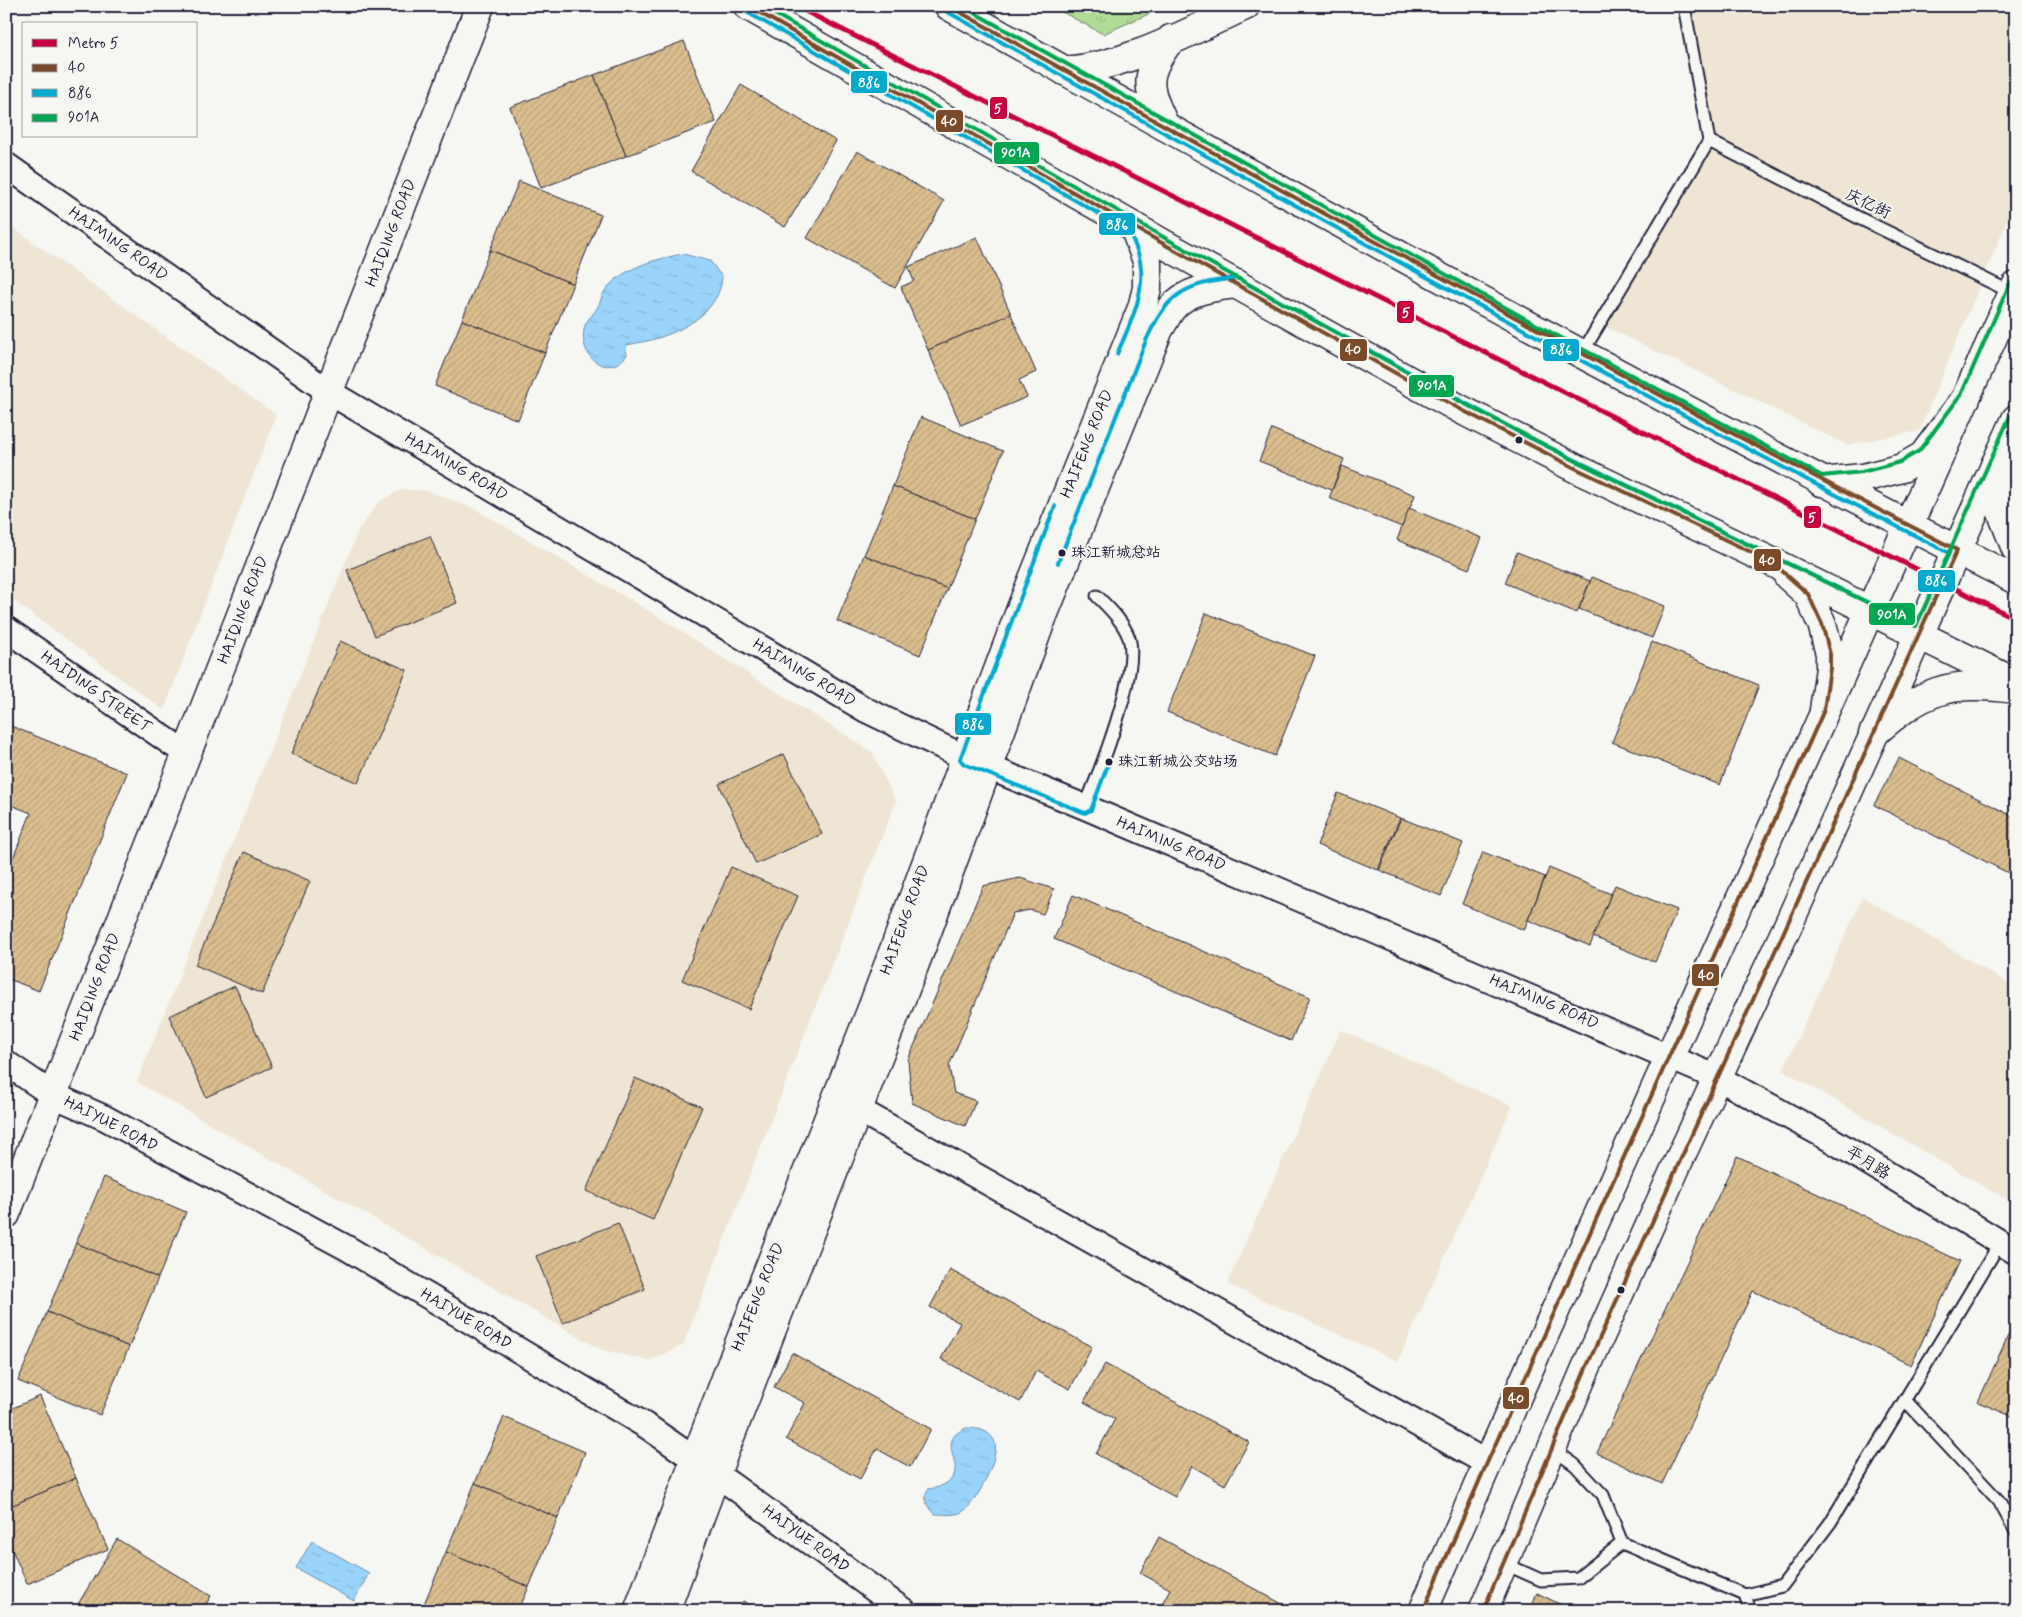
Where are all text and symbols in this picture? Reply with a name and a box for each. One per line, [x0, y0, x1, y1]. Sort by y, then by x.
legend [22, 22, 198, 138]
text: Metro 5 [68, 34, 119, 54]
text: 40 [68, 58, 85, 78]
line badge: 886 [850, 70, 888, 94]
text: 886 [858, 74, 880, 92]
text: 886 [68, 84, 92, 104]
line badge: 5 [989, 96, 1008, 120]
text: 5 [994, 100, 1003, 118]
text: 901A [68, 108, 100, 128]
line badge: 40 [935, 109, 964, 133]
text: 40 [941, 113, 957, 131]
line badge: 901A [993, 141, 1040, 165]
text: 901A [1001, 144, 1031, 162]
street label: HAIQING ROAD [361, 176, 421, 290]
street label: 庆亿街 [1842, 184, 1894, 224]
street label: HAIMING ROAD [64, 202, 172, 286]
line badge: 886 [1098, 212, 1136, 236]
text: 886 [1106, 216, 1128, 234]
line badge: 5 [1396, 300, 1415, 324]
text: 5 [1402, 304, 1411, 322]
line badge: 40 [1339, 338, 1368, 362]
line badge: 886 [1542, 338, 1580, 362]
text: 40 [1345, 341, 1361, 359]
text: 886 [1550, 341, 1572, 359]
line badge: 901A [1408, 374, 1455, 398]
text: 901A [1417, 377, 1447, 395]
street label: HAIFENG ROAD [1056, 387, 1118, 501]
street label: HAIMING ROAD [401, 428, 511, 506]
unlabelled marker [1514, 435, 1524, 445]
line badge: 5 [1803, 505, 1822, 529]
text: 5 [1808, 509, 1817, 527]
place label: 珠江新城总站 [1071, 543, 1161, 563]
marker: 珠江新城总站 [1057, 548, 1067, 558]
line badge: 40 [1753, 548, 1782, 572]
text: 40 [1759, 552, 1775, 570]
street label: HAIQING ROAD [213, 553, 273, 667]
line badge: 886 [1917, 569, 1956, 593]
text: 886 [1925, 572, 1947, 590]
line badge: 901A [1868, 602, 1916, 626]
text: 901A [1877, 606, 1907, 624]
street label: HAIMING ROAD [749, 634, 859, 712]
street label: HAIDING STREET [37, 646, 156, 739]
line badge: 886 [954, 712, 992, 736]
text: 886 [962, 716, 984, 734]
place label: 珠江新城公交站场 [1118, 752, 1238, 772]
marker: 珠江新城公交站场 [1104, 757, 1114, 767]
street label: HAIMING ROAD [1113, 812, 1229, 876]
street label: HAIFENG ROAD [875, 862, 935, 978]
street label: HAIQING ROAD [65, 930, 125, 1044]
line badge: 40 [1691, 963, 1720, 987]
text: 40 [1698, 967, 1714, 985]
street label: HAIMING ROAD [1486, 970, 1602, 1034]
street label: HAIYUE ROAD [60, 1091, 162, 1157]
street label: 平月路 [1842, 1142, 1894, 1184]
street label: HAIFENG ROAD [727, 1240, 789, 1354]
street label: HAIYUE ROAD [416, 1283, 516, 1355]
unlabelled marker [1616, 1285, 1626, 1295]
line badge: 40 [1502, 1386, 1530, 1410]
text: 40 [1508, 1390, 1524, 1408]
street label: HAIYUE ROAD [758, 1500, 854, 1578]

